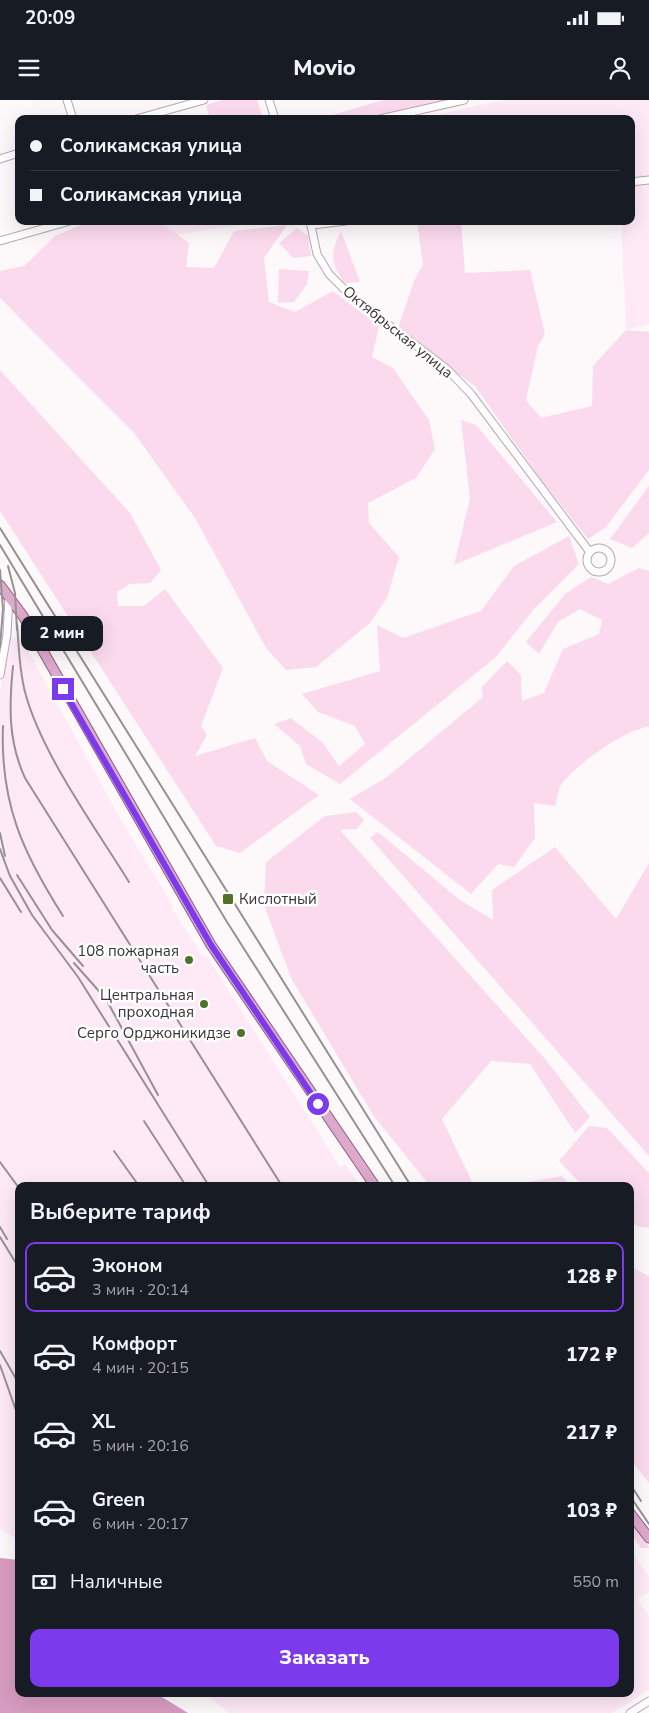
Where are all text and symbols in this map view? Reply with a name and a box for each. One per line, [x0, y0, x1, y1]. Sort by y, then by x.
text: 20:09 [25, 5, 75, 31]
text: Movio [293, 53, 356, 83]
icon: menu [15, 54, 43, 82]
icon: person [606, 54, 634, 82]
text: Соликамская улица [60, 133, 242, 159]
text: Соликамская улица [60, 182, 242, 208]
street label: Октябрьская улица [339, 281, 457, 383]
callout: 2 мин [22, 616, 104, 652]
text: 2 мин [39, 622, 85, 644]
route end [52, 678, 74, 700]
place label: Кислотный [239, 889, 317, 909]
marker: Кислотный [221, 892, 235, 906]
place label: 108 пожарная часть [77, 941, 179, 978]
marker: 108 пожарная часть [183, 954, 195, 966]
place label: Центральная проходная [100, 985, 194, 1022]
marker: Центральная проходная [198, 998, 210, 1010]
place label: Серго Орджоникидзе [77, 1023, 231, 1043]
marker: Серго Орджоникидзе [235, 1027, 247, 1039]
route start [307, 1093, 329, 1115]
text: Выберите тариф [30, 1197, 211, 1227]
text: Эконом [92, 1253, 163, 1279]
icon: car [32, 1255, 77, 1300]
text: 128 ₽ [566, 1264, 617, 1290]
text: 3 мин · 20:14 [92, 1279, 189, 1301]
text: Комфорт [92, 1331, 177, 1357]
icon: car [32, 1333, 77, 1378]
text: 172 ₽ [566, 1342, 617, 1368]
text: 4 мин · 20:15 [92, 1357, 189, 1379]
text: XL [92, 1409, 115, 1435]
icon: car [32, 1411, 77, 1456]
text: 217 ₽ [566, 1420, 617, 1446]
text: 5 мин · 20:16 [92, 1435, 189, 1457]
text: Green [92, 1487, 145, 1513]
icon: car [32, 1489, 77, 1534]
text: 103 ₽ [566, 1498, 617, 1524]
text: 6 мин · 20:17 [92, 1513, 189, 1535]
icon: cash [30, 1568, 58, 1596]
text: Наличные [70, 1569, 163, 1595]
text: 550 m [572, 1571, 619, 1593]
button: Заказать [30, 1629, 619, 1687]

